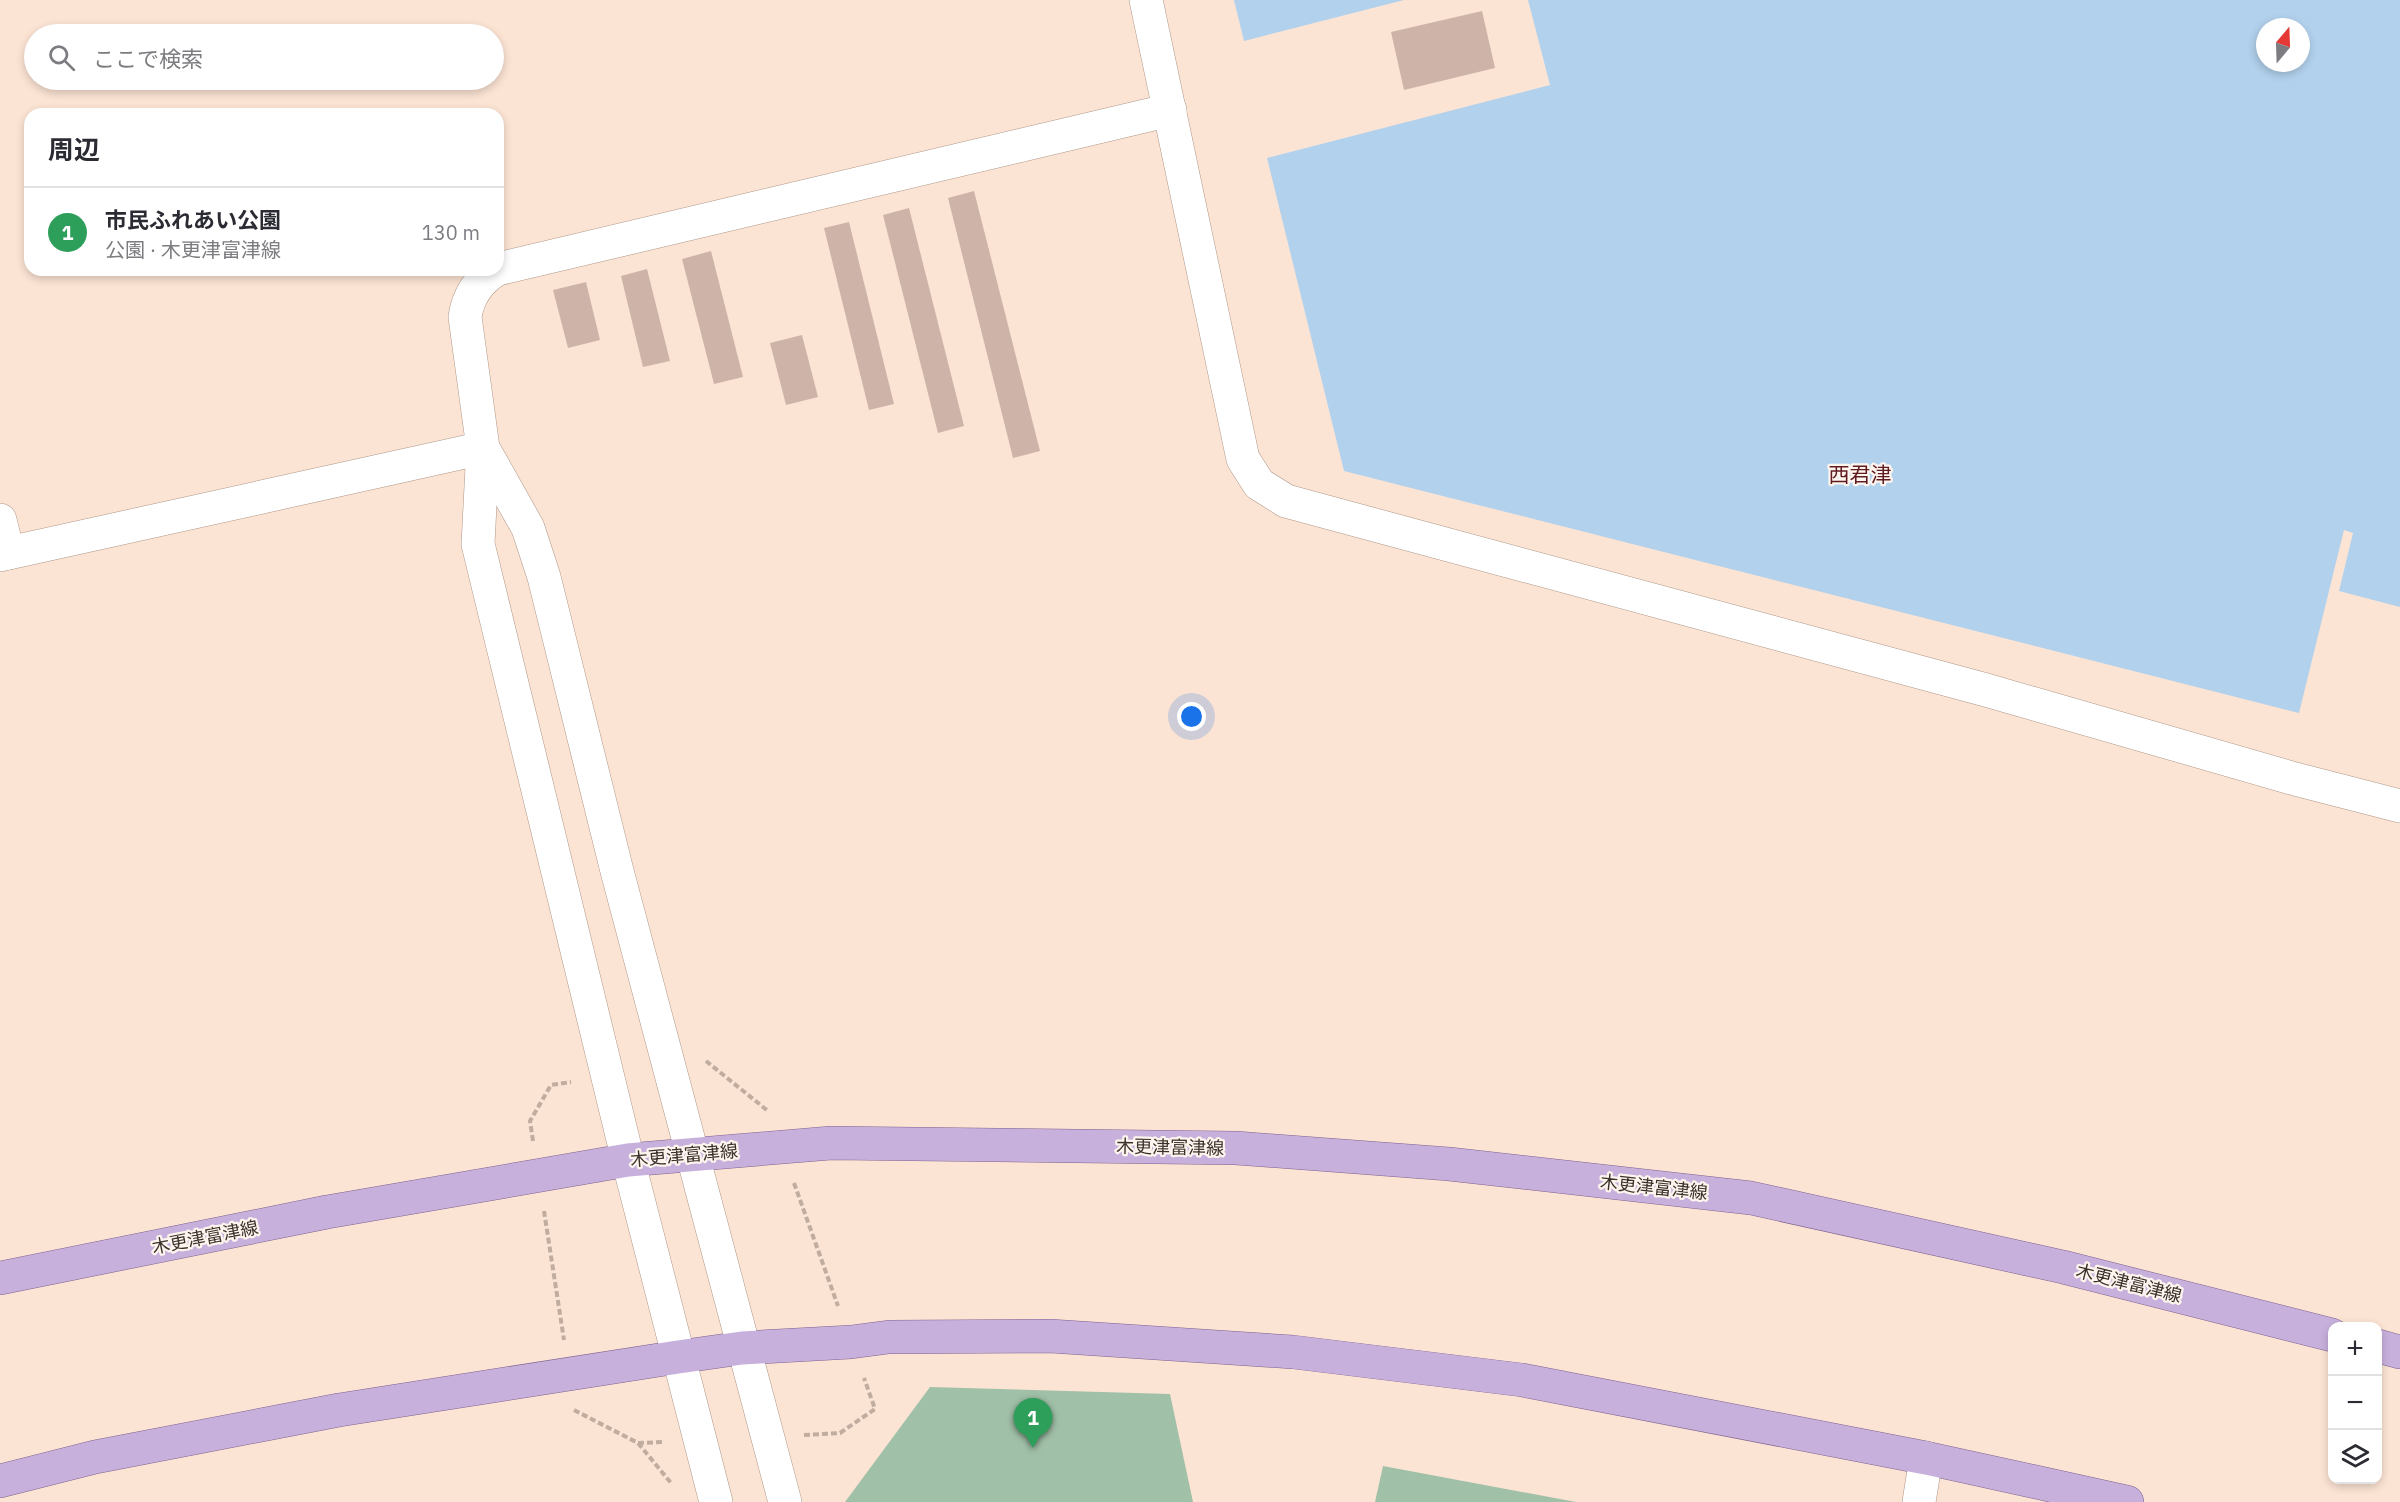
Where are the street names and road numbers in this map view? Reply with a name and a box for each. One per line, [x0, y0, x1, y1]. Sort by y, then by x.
street label: 木更津富津線 [1116, 1135, 1224, 1159]
street label: 木更津富津線 [629, 1139, 739, 1171]
street label: 木更津富津線 [1599, 1170, 1709, 1204]
street label: 木更津富津線 [150, 1215, 260, 1259]
street label: 木更津富津線 [2074, 1259, 2184, 1307]

